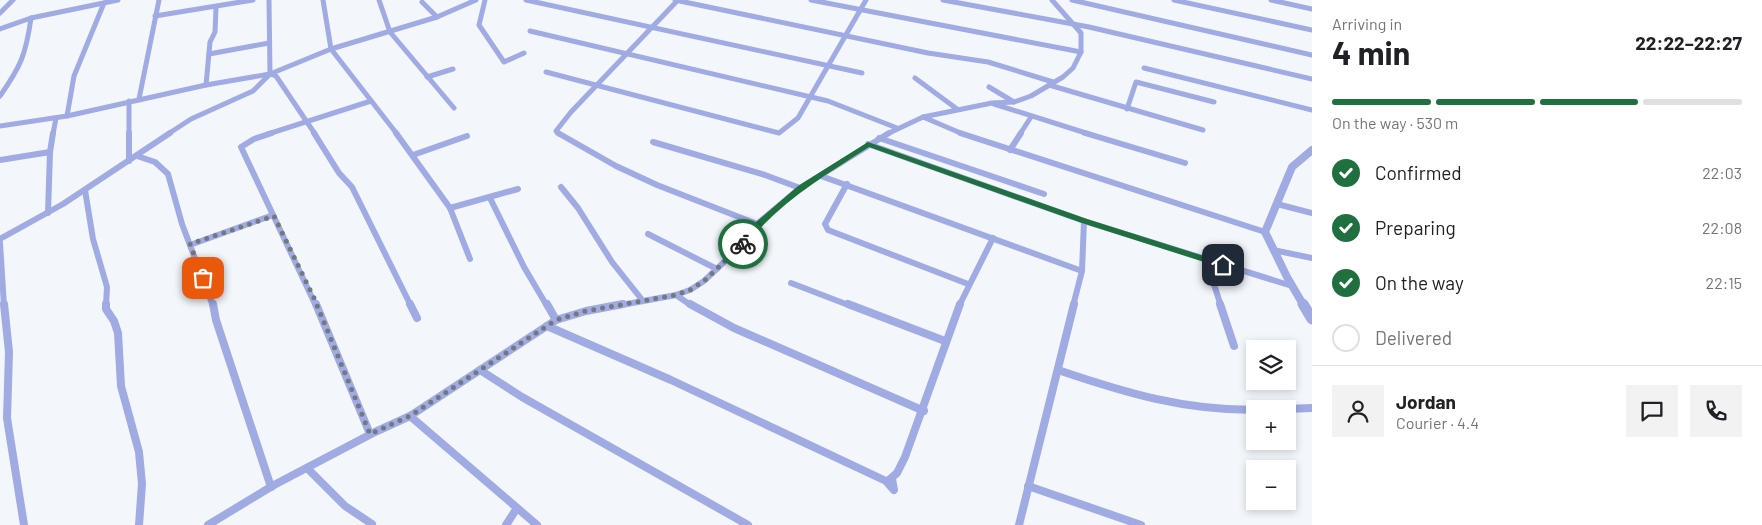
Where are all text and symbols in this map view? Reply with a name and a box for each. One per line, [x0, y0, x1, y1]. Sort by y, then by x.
text: Arriving in [1332, 14, 1402, 33]
text: 22:22–22:27 [1635, 31, 1742, 54]
text: 4 min [1332, 33, 1410, 71]
text: On the way · 530 m [1332, 113, 1458, 132]
icon: check [1332, 159, 1360, 187]
text: Confirmed [1375, 161, 1462, 184]
text: 22:03 [1702, 163, 1742, 182]
icon: check [1332, 214, 1360, 242]
text: Preparing [1375, 216, 1456, 239]
text: 22:08 [1702, 218, 1742, 237]
courier [718, 219, 768, 269]
icon: bike [729, 230, 757, 258]
pin [1202, 244, 1244, 286]
icon: home [1209, 251, 1237, 279]
pin [182, 257, 224, 299]
icon: bag [189, 264, 217, 292]
icon: check [1332, 269, 1360, 297]
text: On the way [1375, 271, 1464, 294]
text: 22:15 [1706, 273, 1742, 292]
text: Delivered [1375, 326, 1452, 349]
map controls [1246, 340, 1296, 510]
button: layers [1246, 340, 1296, 390]
button: person [1332, 385, 1384, 437]
button: chat [1626, 385, 1678, 437]
button: phone [1690, 385, 1742, 437]
text: Jordan [1396, 390, 1456, 413]
button: + [1246, 400, 1296, 450]
text: Courier · 4.4 [1396, 413, 1479, 432]
button: − [1246, 460, 1296, 510]

